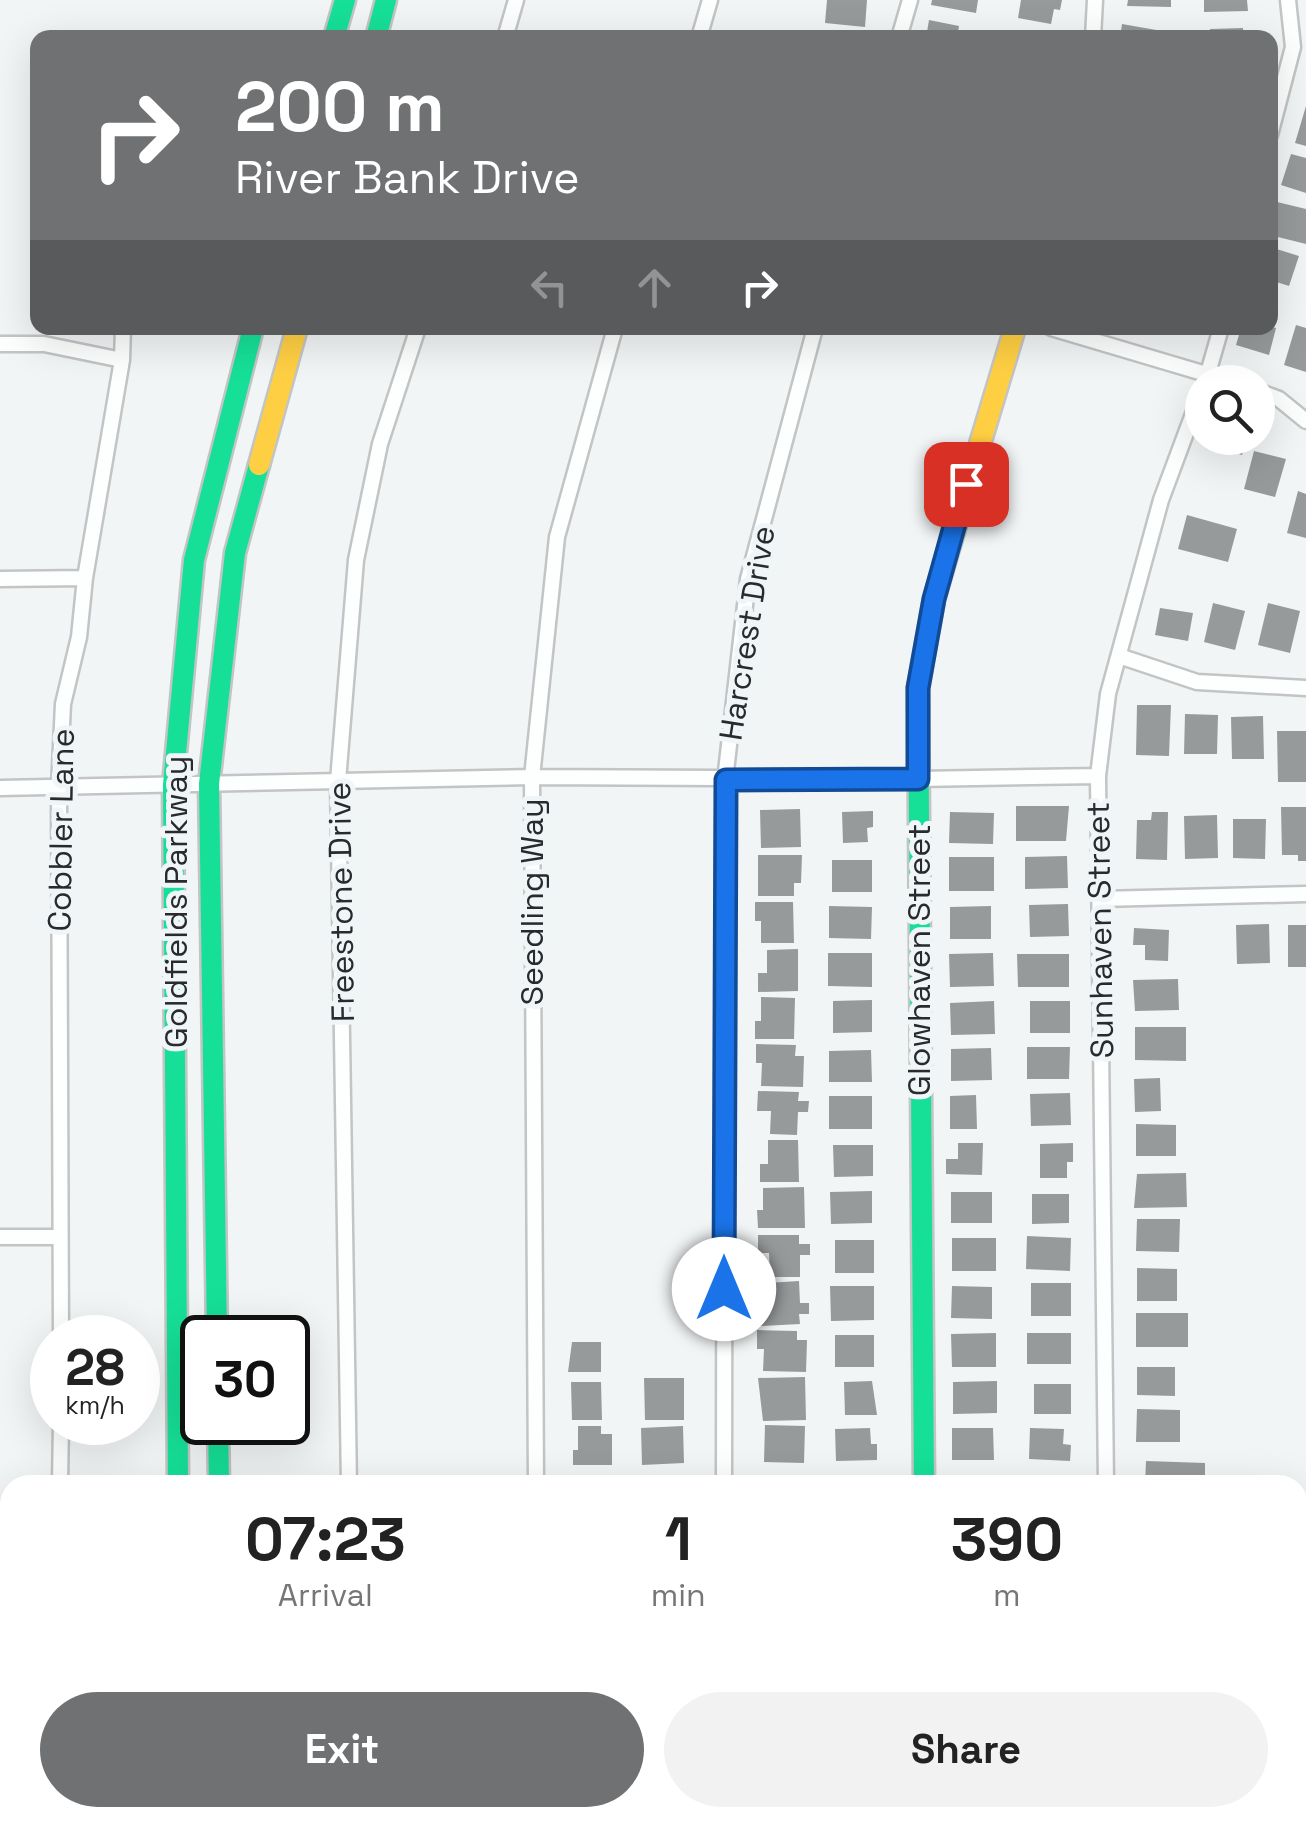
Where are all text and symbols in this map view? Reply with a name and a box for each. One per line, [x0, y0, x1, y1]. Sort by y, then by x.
text: 200 m [235, 62, 445, 151]
icon: right [70, 70, 200, 200]
text: River Bank Drive [235, 149, 580, 206]
icon: left [522, 260, 577, 315]
icon: ahead [627, 260, 682, 315]
icon: right [732, 260, 787, 315]
map controls [1185, 365, 1275, 455]
button: search [1185, 365, 1275, 455]
pin [924, 442, 1009, 527]
icon: arrive [939, 457, 994, 512]
street label: Harcrest Drive [710, 523, 784, 743]
street label: Cobbler Lane [39, 728, 83, 932]
street label: Goldfields Parkway [156, 756, 196, 1048]
street label: Freestone Drive [319, 781, 363, 1023]
street label: Seedling Way [512, 798, 552, 1006]
street label: Sunhaven Street [1078, 801, 1122, 1059]
street label: Glowhaven Street [899, 824, 939, 1096]
position arrow [672, 1237, 776, 1341]
speed limit sign: 30 [180, 1315, 310, 1445]
text: 28 [65, 1336, 125, 1400]
text: km/h [65, 1389, 125, 1421]
text: 07:23 [245, 1501, 406, 1578]
text: 1 [665, 1501, 692, 1578]
text: 390 [951, 1501, 1063, 1578]
text: Arrival [278, 1575, 373, 1615]
text: min [651, 1575, 706, 1615]
text: m [993, 1575, 1021, 1615]
button: Exit [40, 1692, 644, 1807]
button: Share [664, 1692, 1268, 1807]

